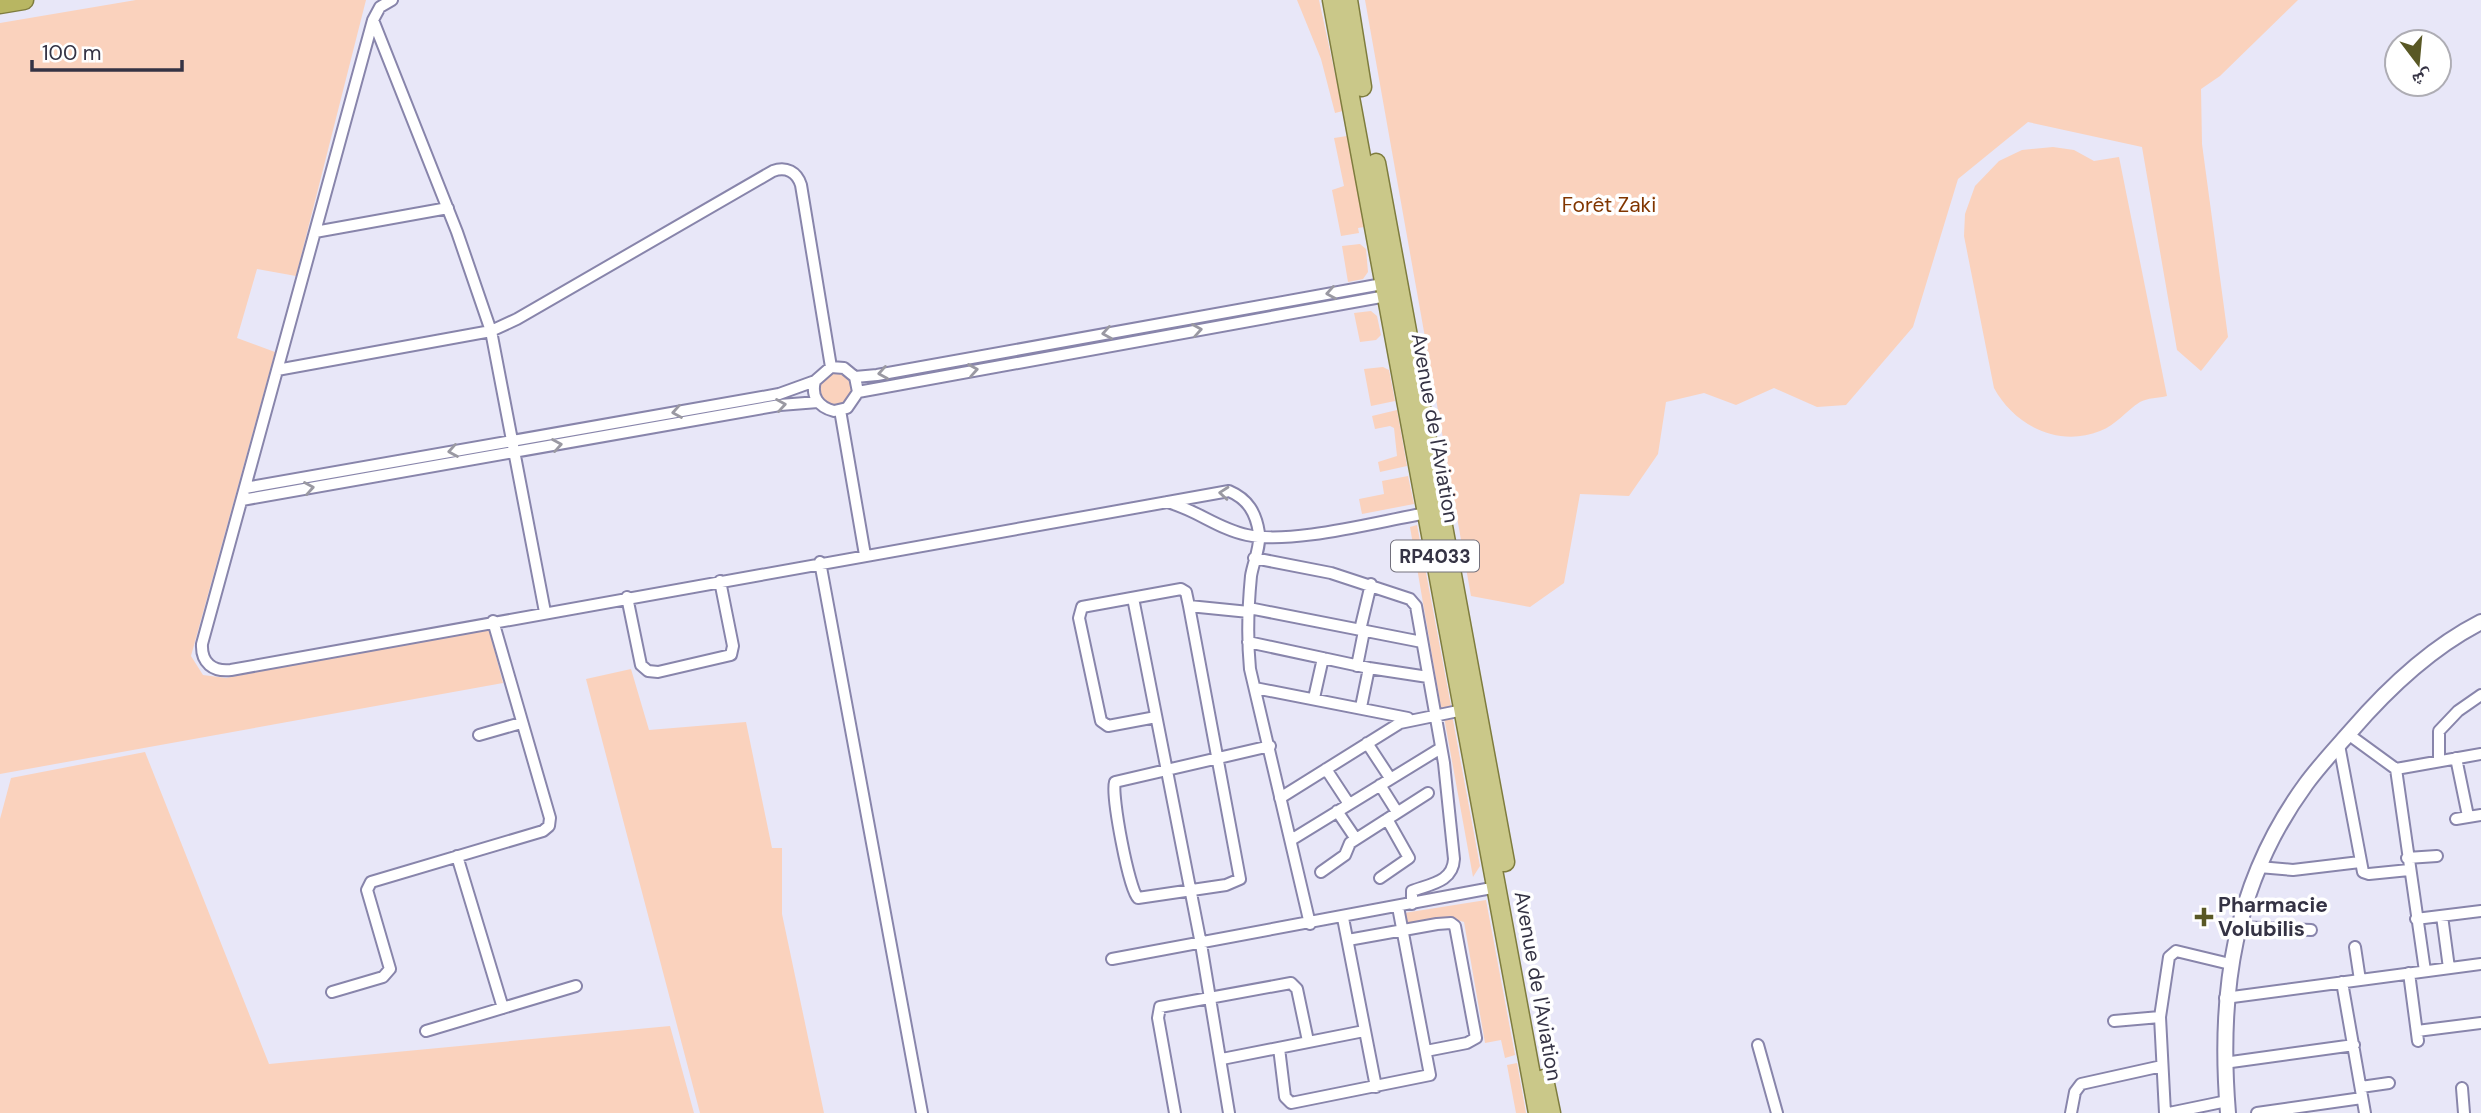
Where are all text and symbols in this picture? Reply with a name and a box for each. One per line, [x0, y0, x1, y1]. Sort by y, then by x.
scale bar [32, 28, 182, 72]
north arrow [2383, 28, 2453, 98]
text: 100 m [42, 39, 102, 67]
text: ش [2409, 64, 2436, 94]
park label: Forêt Zaki [1562, 191, 1656, 219]
one-way arrow [1325, 285, 1337, 300]
one-way arrow [1191, 323, 1203, 338]
one-way arrow [1101, 325, 1113, 340]
street label: Avenue de l'Aviation [1405, 331, 1465, 525]
one-way arrow [967, 363, 979, 378]
one-way arrow [877, 365, 889, 380]
one-way arrow [775, 398, 787, 413]
one-way arrow [671, 404, 683, 419]
one-way arrow [551, 438, 563, 453]
one-way arrow [447, 443, 459, 458]
one-way arrow [303, 481, 315, 496]
one-way arrow [1218, 486, 1229, 501]
road number: RP4033 [1391, 540, 1479, 572]
street label: Avenue de l'Aviation [1508, 889, 1568, 1083]
place label: Pharmacie Volubilis [2218, 891, 2328, 943]
marker: Pharmacie Volubilis [2196, 909, 2212, 925]

